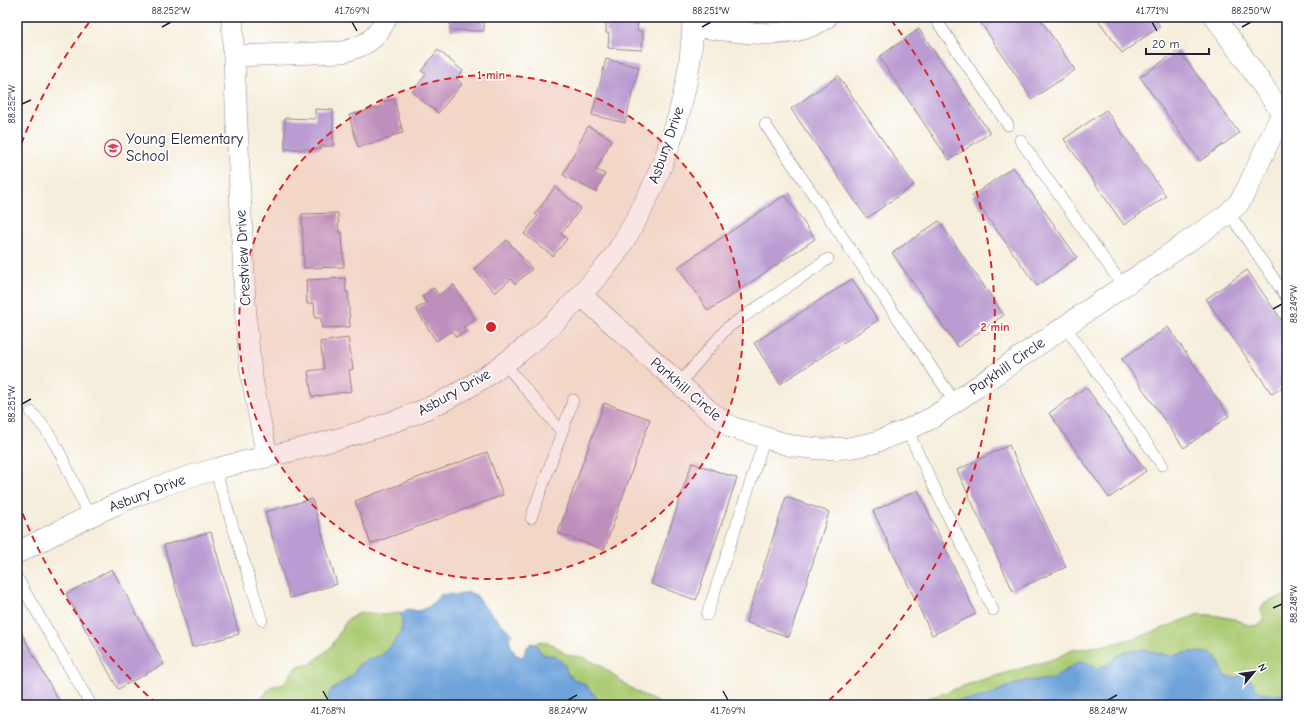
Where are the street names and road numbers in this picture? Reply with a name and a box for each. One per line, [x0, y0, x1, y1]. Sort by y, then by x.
street label: Asbury Drive [644, 104, 688, 186]
street label: Crestview Drive [231, 209, 255, 307]
street label: Parkhill Circle [966, 333, 1049, 399]
street label: Parkhill Circle [647, 353, 725, 425]
street label: Asbury Drive [414, 364, 494, 419]
street label: Asbury Drive [106, 470, 188, 516]

